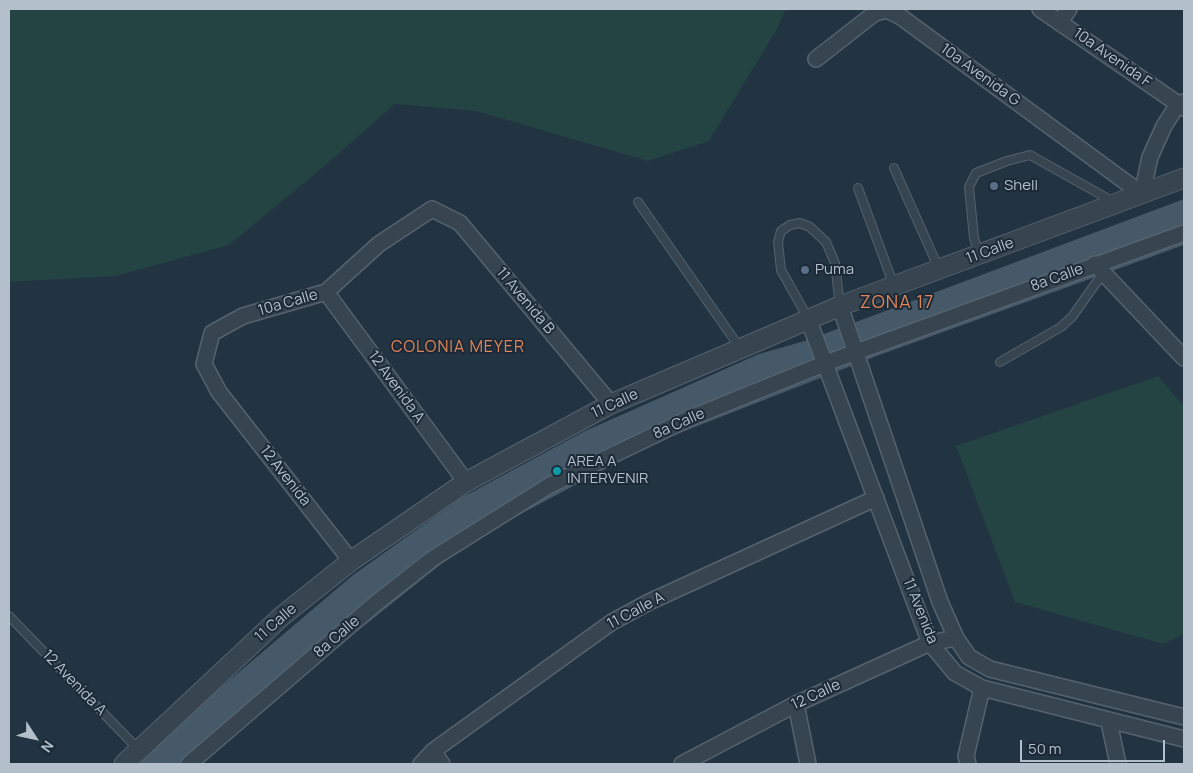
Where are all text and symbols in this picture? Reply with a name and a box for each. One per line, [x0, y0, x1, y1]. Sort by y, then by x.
street label: 10a Avenida F [1069, 24, 1155, 92]
street label: 10a Avenida G [937, 40, 1023, 110]
place label: Shell [1004, 177, 1038, 195]
marker: Shell [988, 180, 1000, 192]
street label: 11 Calle [964, 234, 1016, 268]
street label: 8a Calle [1028, 260, 1086, 296]
place label: Puma [815, 261, 854, 279]
street label: 11 Avenida B [492, 264, 558, 338]
marker: Puma [799, 264, 811, 276]
street label: 10a Calle [256, 286, 320, 320]
district label: ZONA 17 [859, 292, 935, 314]
district label: COLONIA MEYER [389, 338, 527, 358]
street label: 12 Avenida A [364, 348, 428, 426]
street label: 11 Calle [589, 385, 641, 423]
street label: 8a Calle [650, 405, 708, 443]
street label: 12 Avenida [256, 442, 314, 510]
place label: AREA A INTERVENIR [567, 453, 649, 488]
marker: AREA A INTERVENIR [551, 465, 563, 477]
street label: 11 Avenida [899, 576, 941, 646]
street label: 11 Calle A [604, 588, 668, 634]
street label: 11 Calle [251, 600, 301, 646]
street label: 8a Calle [310, 612, 364, 662]
street label: 12 Avenida A [38, 646, 110, 720]
street label: 12 Calle [789, 676, 843, 714]
north arrow [10, 713, 60, 763]
scale bar [1023, 730, 1168, 762]
text: N [37, 737, 58, 756]
text: 50 m [1028, 738, 1062, 759]

